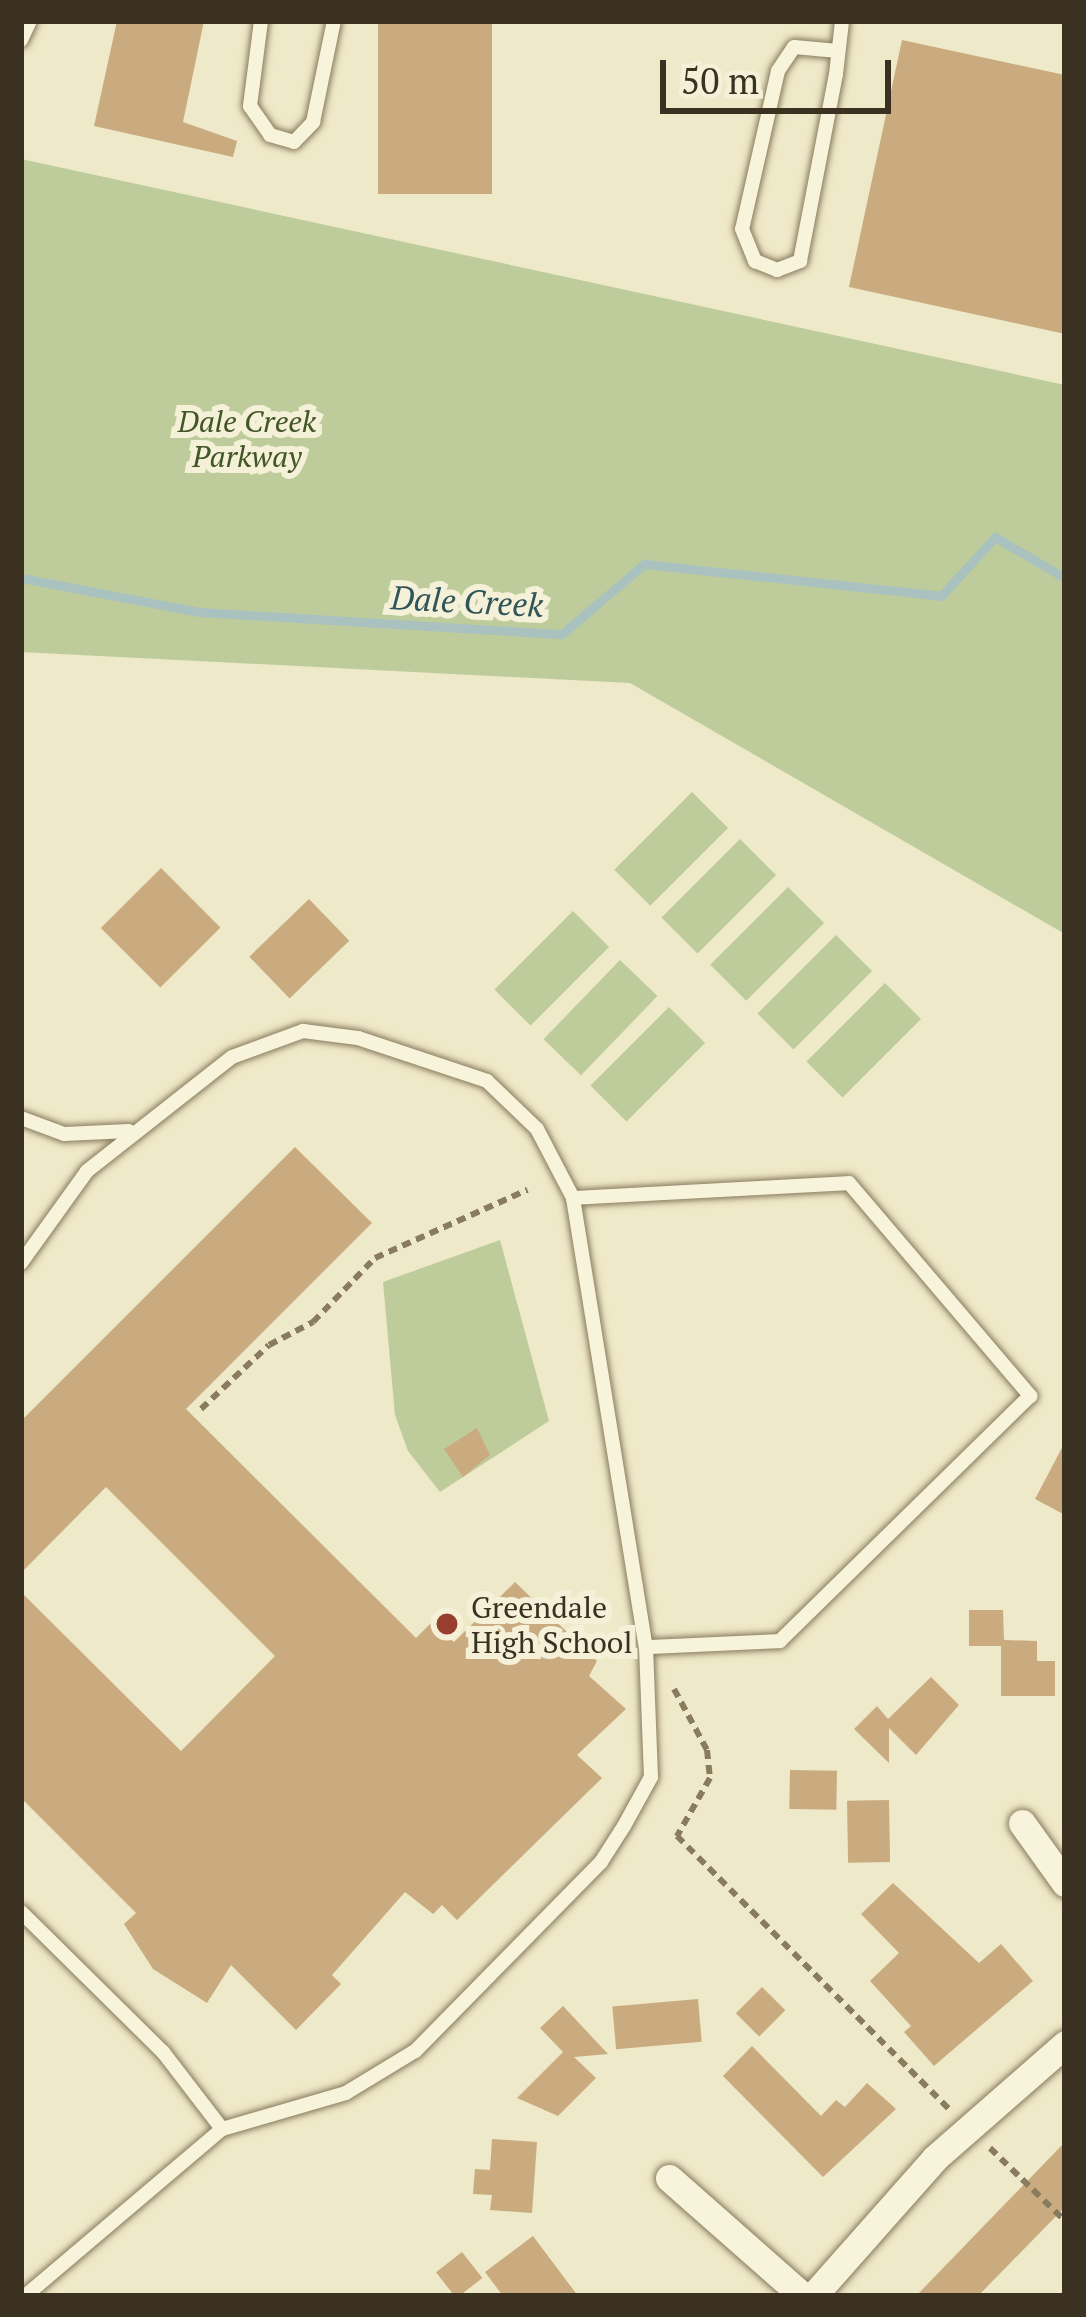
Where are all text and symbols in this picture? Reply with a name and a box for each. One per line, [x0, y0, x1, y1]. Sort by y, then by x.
scale bar [666, 36, 897, 110]
text: 50 m [681, 57, 759, 104]
park label: Dale Creek Parkway [178, 403, 316, 474]
water label: Dale Creek [390, 577, 544, 625]
place label: Greendale High School [471, 1589, 632, 1660]
marker: Greendale High School [434, 1611, 460, 1637]

